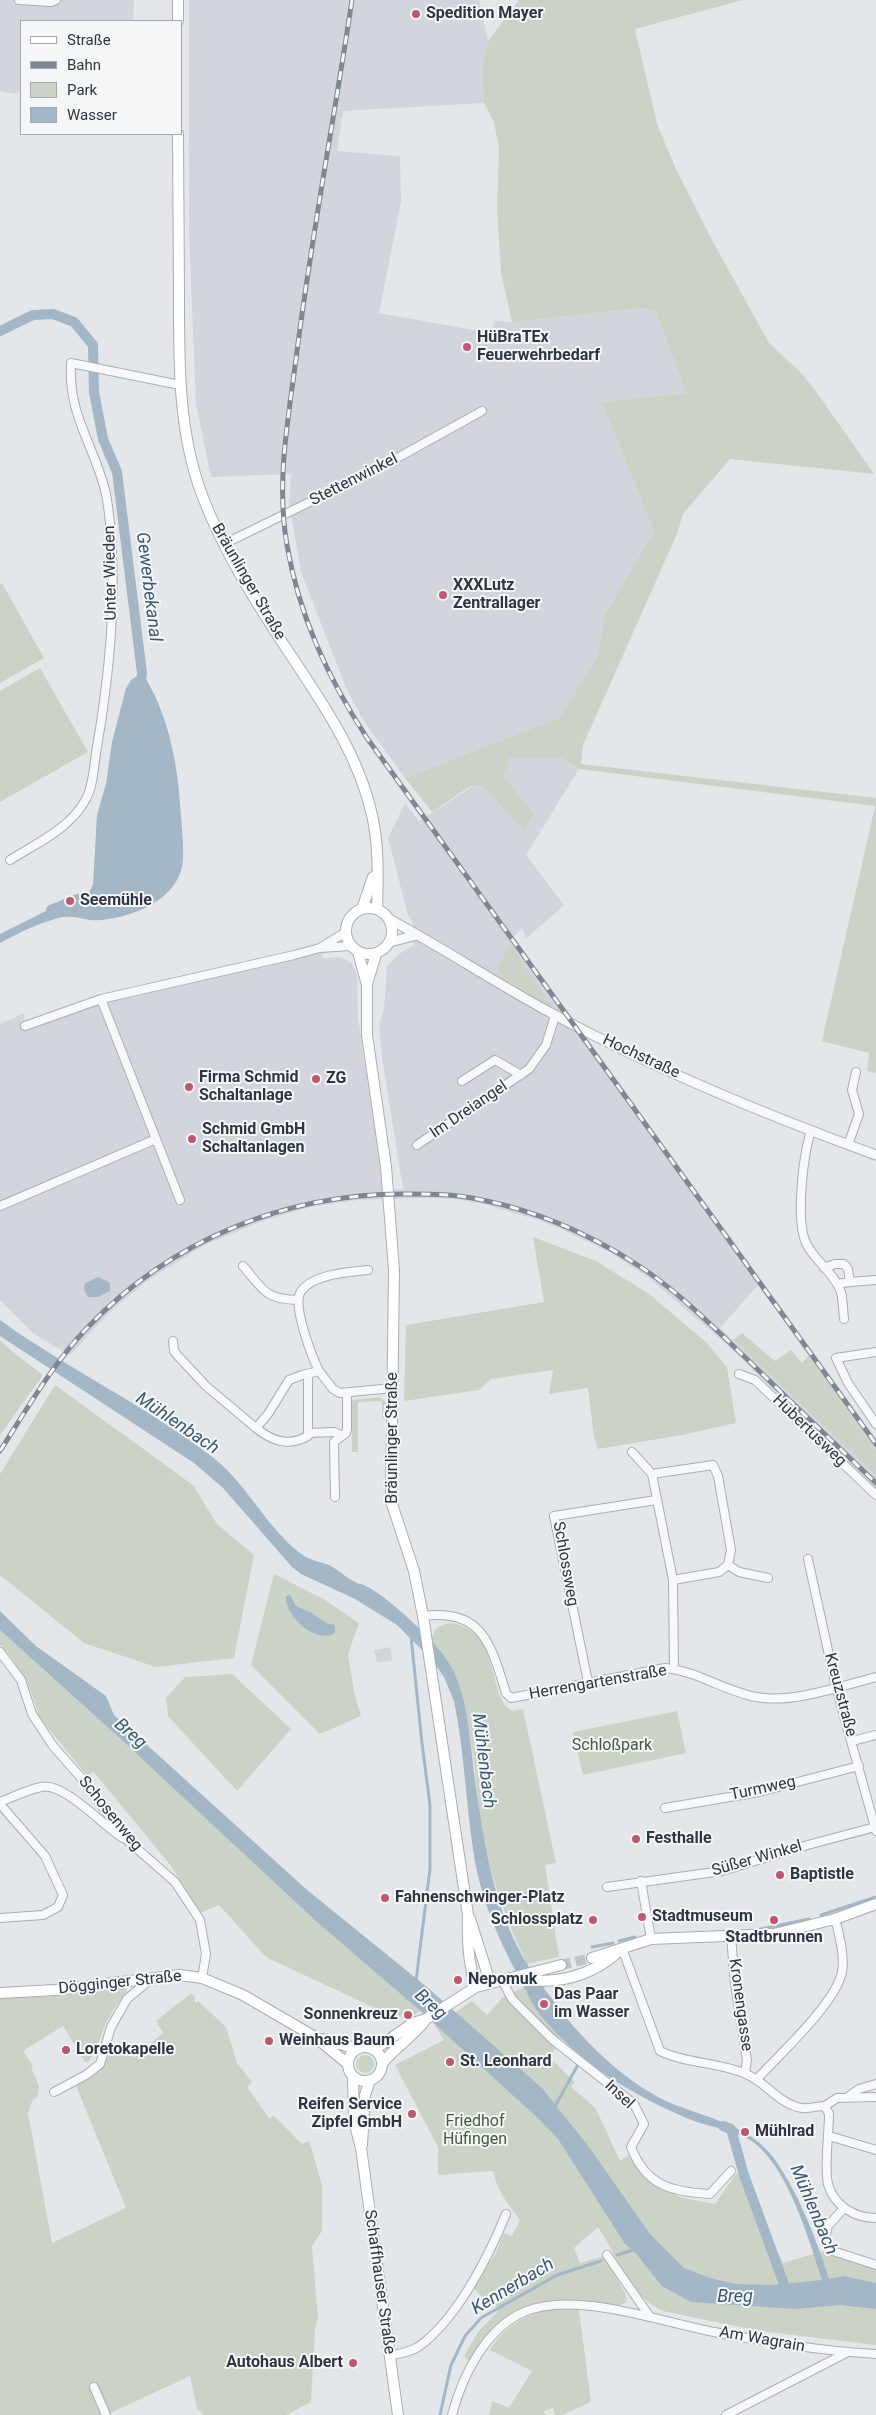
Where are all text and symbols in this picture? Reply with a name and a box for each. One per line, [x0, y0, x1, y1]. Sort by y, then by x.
place label: Spedition Mayer [426, 4, 543, 24]
marker: Spedition Mayer [410, 8, 422, 20]
legend [20, 20, 182, 135]
text: Straße [67, 31, 111, 49]
text: Bahn [67, 56, 101, 74]
text: Park [67, 81, 97, 99]
text: Wasser [67, 106, 117, 124]
place label: HüBraTEx Feuerwehrbedarf [477, 328, 600, 366]
marker: HüBraTEx Feuerwehrbedarf [461, 341, 473, 353]
street label: Stettenwinkel [307, 450, 401, 510]
street label: Bräunlinger Straße [207, 520, 289, 644]
street label: Unter Wieden [101, 525, 121, 621]
water label: Gewerbekanal [131, 531, 165, 643]
place label: XXXLutz Zentrallager [453, 576, 540, 614]
marker: XXXLutz Zentrallager [437, 589, 449, 601]
place label: Seemühle [80, 891, 152, 911]
marker: Seemühle [64, 895, 76, 907]
street label: Hochstraße [599, 1031, 683, 1083]
place label: Firma Schmid Schaltanlage [199, 1068, 299, 1106]
place label: ZG [326, 1069, 346, 1089]
marker: ZG [310, 1073, 322, 1085]
street label: Im Dreiangel [427, 1077, 511, 1143]
marker: Firma Schmid Schaltanlage [183, 1081, 195, 1093]
place label: Schmid GmbH Schaltanlagen [202, 1120, 305, 1158]
marker: Schmid GmbH Schaltanlagen [186, 1133, 198, 1145]
street label: Bräunlinger Straße [383, 1372, 403, 1504]
water label: Mühlenbach [131, 1388, 223, 1460]
street label: Hubertusweg [768, 1391, 850, 1471]
street label: Schlossweg [548, 1520, 582, 1608]
street label: Kreuzstraße [820, 1651, 860, 1739]
street label: Herrengartenstraße [528, 1661, 668, 1705]
water label: Mühlenbach [466, 1712, 500, 1810]
water label: Breg [109, 1714, 151, 1754]
park label: Schloßpark [572, 1736, 652, 1756]
street label: Schosenweg [74, 1773, 146, 1855]
street label: Turmweg [728, 1773, 798, 1805]
place label: Festhalle [646, 1829, 712, 1849]
marker: Festhalle [630, 1833, 642, 1845]
street label: Süßer Winkel [710, 1837, 804, 1881]
place label: Baptistle [790, 1865, 854, 1885]
marker: Baptistle [774, 1869, 786, 1881]
place label: Fahnenschwinger-Platz [395, 1888, 565, 1908]
marker: Fahnenschwinger-Platz [379, 1892, 391, 1904]
place label: Stadtmuseum [652, 1907, 753, 1927]
place label: Schlossplatz [491, 1910, 583, 1930]
marker: Stadtmuseum [636, 1911, 648, 1923]
marker: Schlossplatz [587, 1914, 599, 1926]
marker: Stadtbrunnen [768, 1914, 780, 1926]
place label: Stadtbrunnen [725, 1928, 823, 1948]
street label: Kronengasse [724, 1957, 756, 2053]
street label: Dögginger Straße [57, 1967, 183, 1999]
place label: Nepomuk [468, 1970, 537, 1990]
marker: Nepomuk [452, 1974, 464, 1986]
water label: Breg [410, 1985, 450, 2025]
place label: Das Paar im Wasser [554, 1985, 629, 2023]
marker: Das Paar im Wasser [538, 1998, 550, 2010]
place label: Sonnenkreuz [304, 2005, 398, 2025]
marker: Sonnenkreuz [402, 2009, 414, 2021]
place label: Weinhaus Baum [279, 2031, 395, 2051]
marker: Weinhaus Baum [263, 2035, 275, 2047]
place label: Loretokapelle [76, 2040, 174, 2060]
marker: Loretokapelle [60, 2044, 72, 2056]
place label: St. Leonhard [460, 2052, 551, 2072]
marker: St. Leonhard [444, 2056, 456, 2068]
street label: Insel [600, 2076, 638, 2114]
place label: Reifen Service Zipfel GmbH [298, 2095, 402, 2133]
marker: Reifen Service Zipfel GmbH [406, 2108, 418, 2120]
park label: Friedhof Hüfingen [443, 2112, 507, 2150]
place label: Mühlrad [755, 2122, 814, 2142]
marker: Mühlrad [739, 2126, 751, 2138]
water label: Mühlenbach [784, 2162, 842, 2258]
street label: Schaffhauser Straße [359, 2209, 399, 2355]
water label: Kennerbach [468, 2254, 558, 2320]
water label: Breg [717, 2286, 753, 2308]
street label: Am Wagrain [718, 2323, 806, 2357]
place label: Autohaus Albert [226, 2353, 343, 2373]
marker: Autohaus Albert [347, 2357, 359, 2369]

